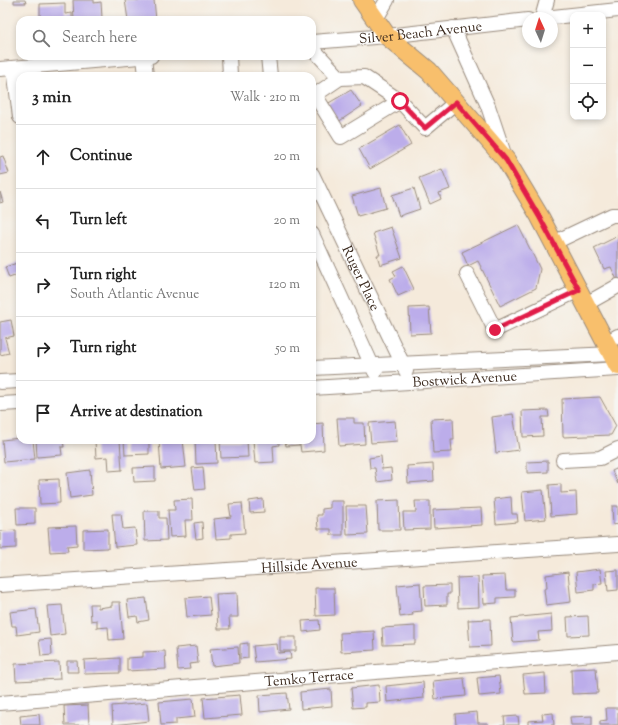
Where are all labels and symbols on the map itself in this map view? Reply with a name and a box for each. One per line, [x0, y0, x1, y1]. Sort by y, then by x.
north arrow [522, 12, 558, 48]
street label: Silver Beach Avenue [358, 17, 483, 50]
route start [391, 92, 409, 110]
street label: Ruger Place [336, 243, 384, 315]
route end [486, 321, 504, 339]
street label: Bostwick Avenue [412, 367, 518, 394]
street label: Hillside Avenue [261, 553, 358, 580]
street label: Temko Terrace [264, 666, 355, 693]

